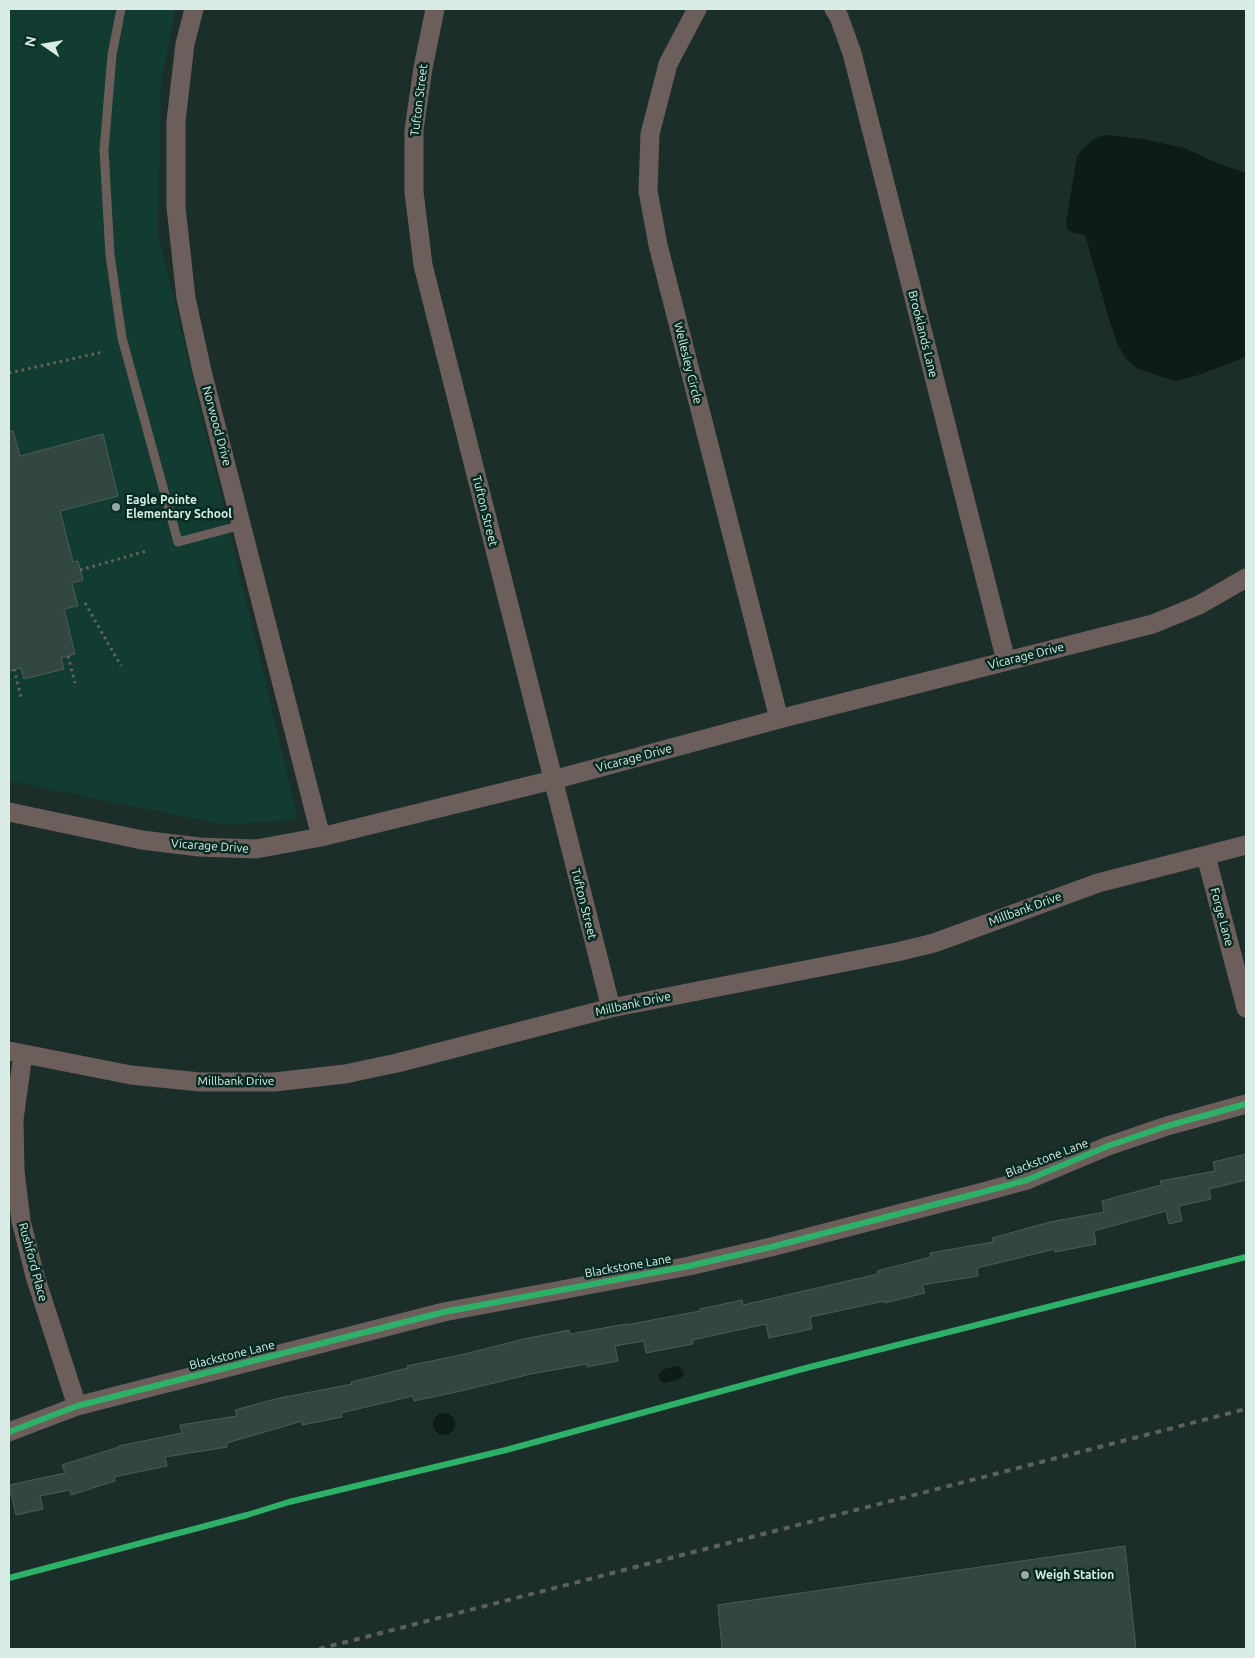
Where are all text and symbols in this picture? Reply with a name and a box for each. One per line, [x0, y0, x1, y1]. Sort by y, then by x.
north arrow [20, 20, 70, 70]
text: N [21, 35, 39, 49]
street label: Tufton Street [407, 63, 431, 137]
street label: Brooklands Lane [905, 289, 941, 379]
street label: Wellesley Circle [671, 320, 705, 406]
street label: Norwood Drive [199, 385, 235, 467]
street label: Tufton Street [469, 474, 501, 548]
place label: Eagle Pointe Elementary School [126, 493, 232, 521]
marker: Eagle Pointe Elementary School [110, 501, 122, 513]
street label: Vicarage Drive [986, 640, 1066, 672]
street label: Vicarage Drive [594, 741, 674, 775]
street label: Vicarage Drive [171, 836, 249, 856]
street label: Tufton Street [568, 867, 600, 941]
street label: Forge Lane [1207, 886, 1237, 948]
street label: Millbank Drive [986, 889, 1064, 929]
street label: Millbank Drive [594, 989, 672, 1019]
street label: Millbank Drive [198, 1074, 274, 1088]
street label: Blackstone Lane [1004, 1136, 1090, 1180]
street label: Rushford Place [16, 1221, 50, 1303]
street label: Blackstone Lane [584, 1251, 672, 1281]
street label: Blackstone Lane [188, 1337, 276, 1373]
place label: Weigh Station [1035, 1568, 1114, 1582]
marker: Weigh Station [1019, 1569, 1031, 1581]

